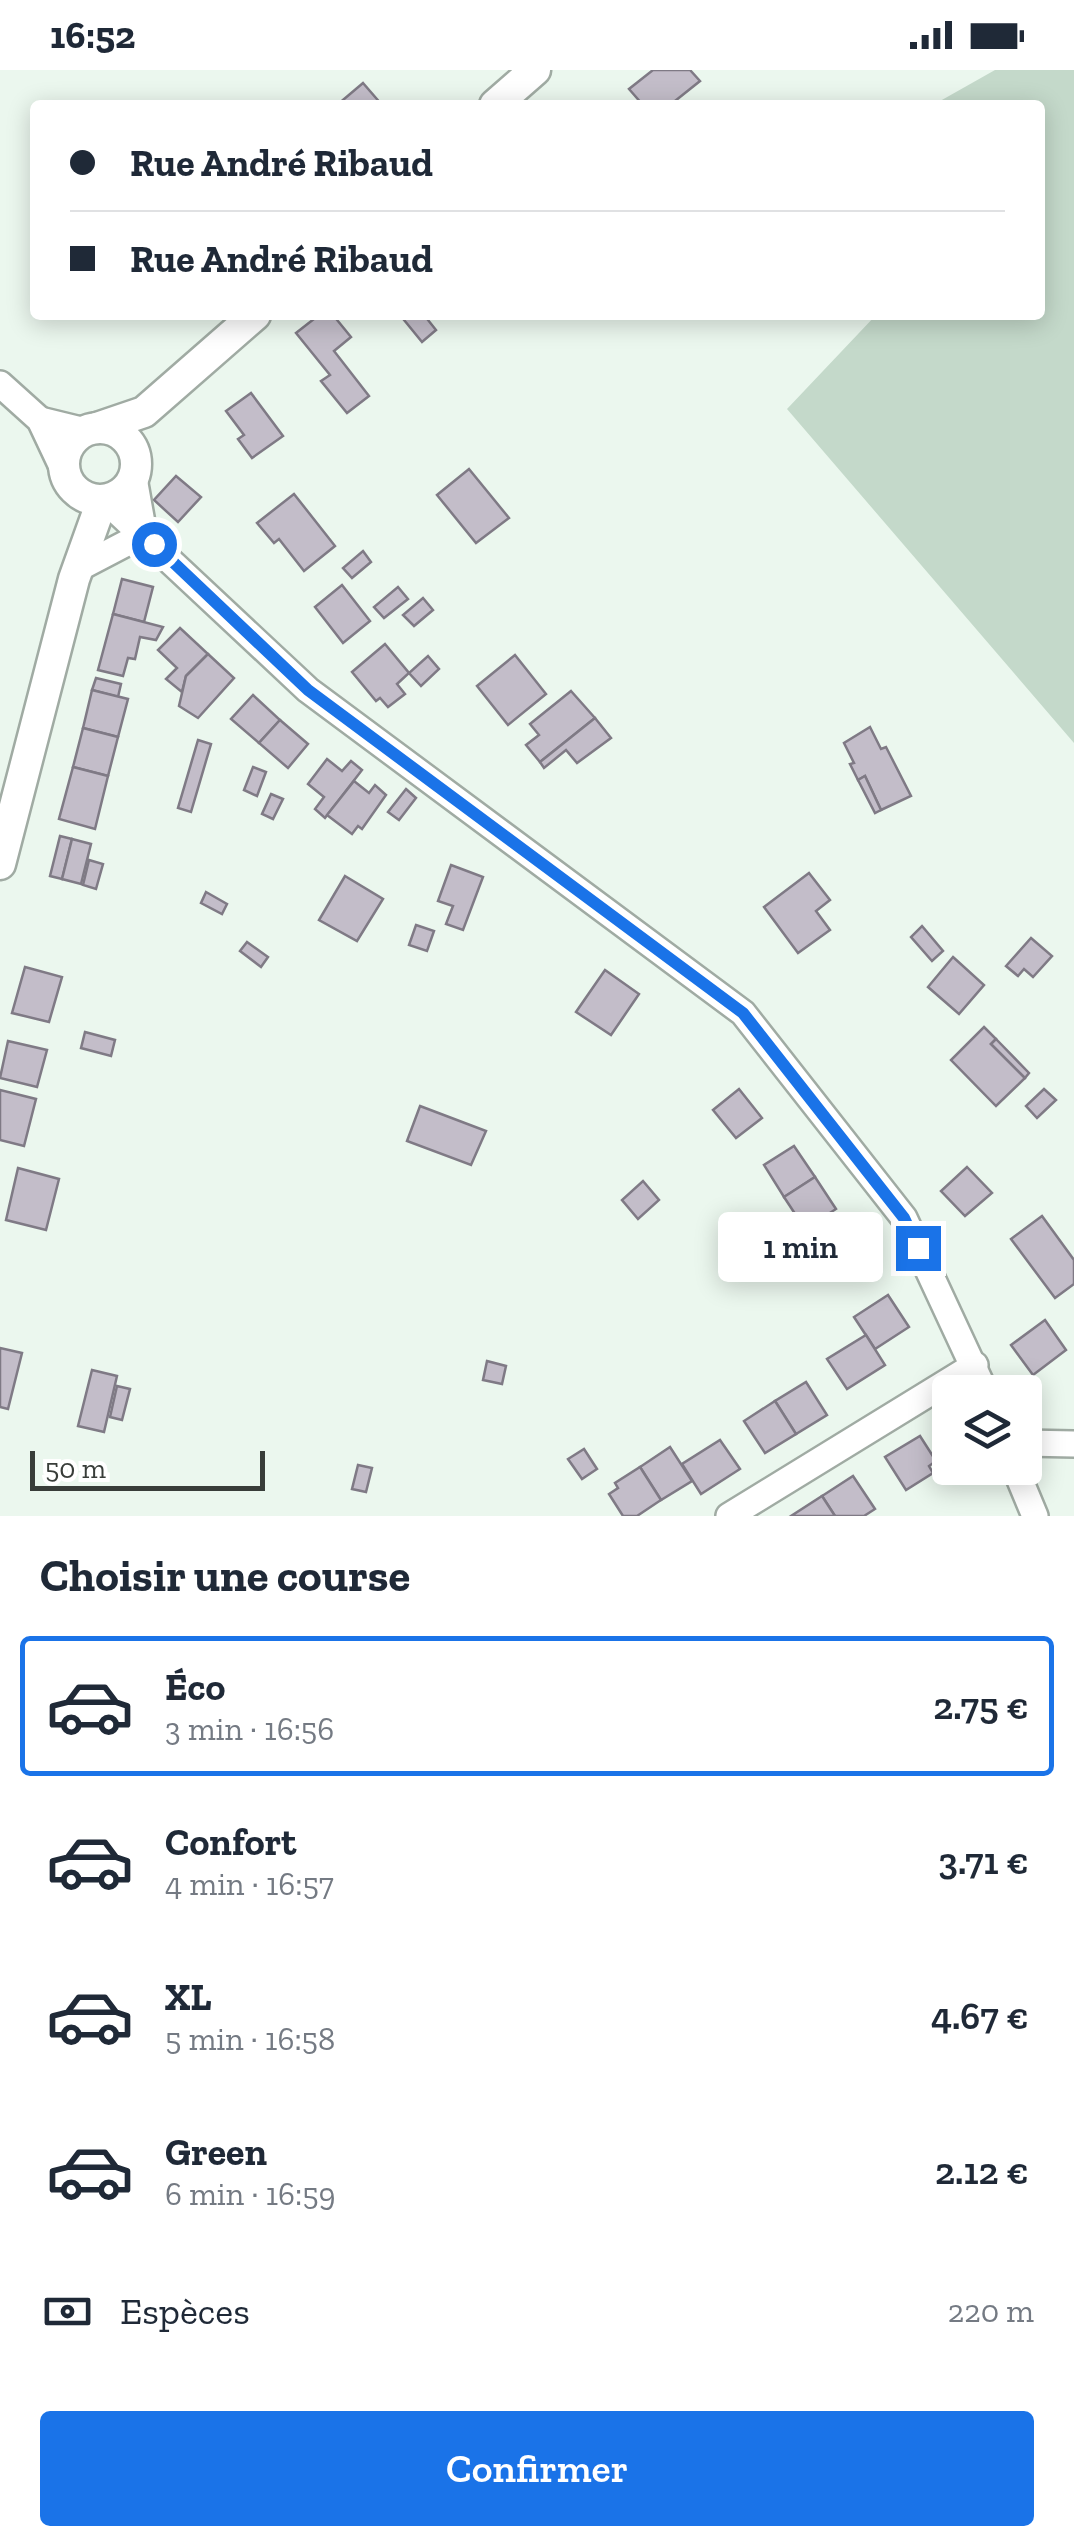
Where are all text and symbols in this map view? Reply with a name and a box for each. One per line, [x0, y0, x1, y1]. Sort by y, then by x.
text: 16:52 [50, 12, 135, 58]
text: Rue André Ribaud [130, 140, 433, 186]
text: Rue André Ribaud [130, 236, 433, 282]
route start [132, 522, 177, 567]
callout: 1 min [718, 1213, 883, 1283]
route end [896, 1226, 941, 1271]
text: 1 min [763, 1228, 838, 1266]
map controls [932, 1375, 1042, 1485]
button: layers [932, 1375, 1042, 1485]
scale bar [30, 1446, 265, 1490]
text: 50 m [45, 1452, 106, 1485]
text: Choisir une course [40, 1549, 410, 1603]
icon: car [45, 1661, 135, 1751]
text: Éco [165, 1664, 225, 1710]
text: 2.75 € [933, 1683, 1029, 1729]
text: 3 min · 16:56 [165, 1710, 334, 1748]
icon: car [45, 1816, 135, 1906]
text: Confort [165, 1819, 296, 1865]
text: 3.71 € [938, 1838, 1029, 1884]
text: 4 min · 16:57 [165, 1865, 334, 1903]
icon: car [45, 1971, 135, 2061]
text: XL [165, 1974, 212, 2020]
text: 4.67 € [931, 1993, 1029, 2039]
text: 5 min · 16:58 [165, 2020, 335, 2058]
icon: car [45, 2126, 135, 2216]
text: Green [165, 2129, 267, 2175]
text: 2.12 € [935, 2148, 1029, 2194]
text: 6 min · 16:59 [165, 2175, 336, 2213]
icon: cash [40, 2284, 95, 2339]
text: Espèces [120, 2288, 250, 2334]
text: 220 m [948, 2292, 1034, 2330]
button: Confirmer [40, 2411, 1034, 2526]

